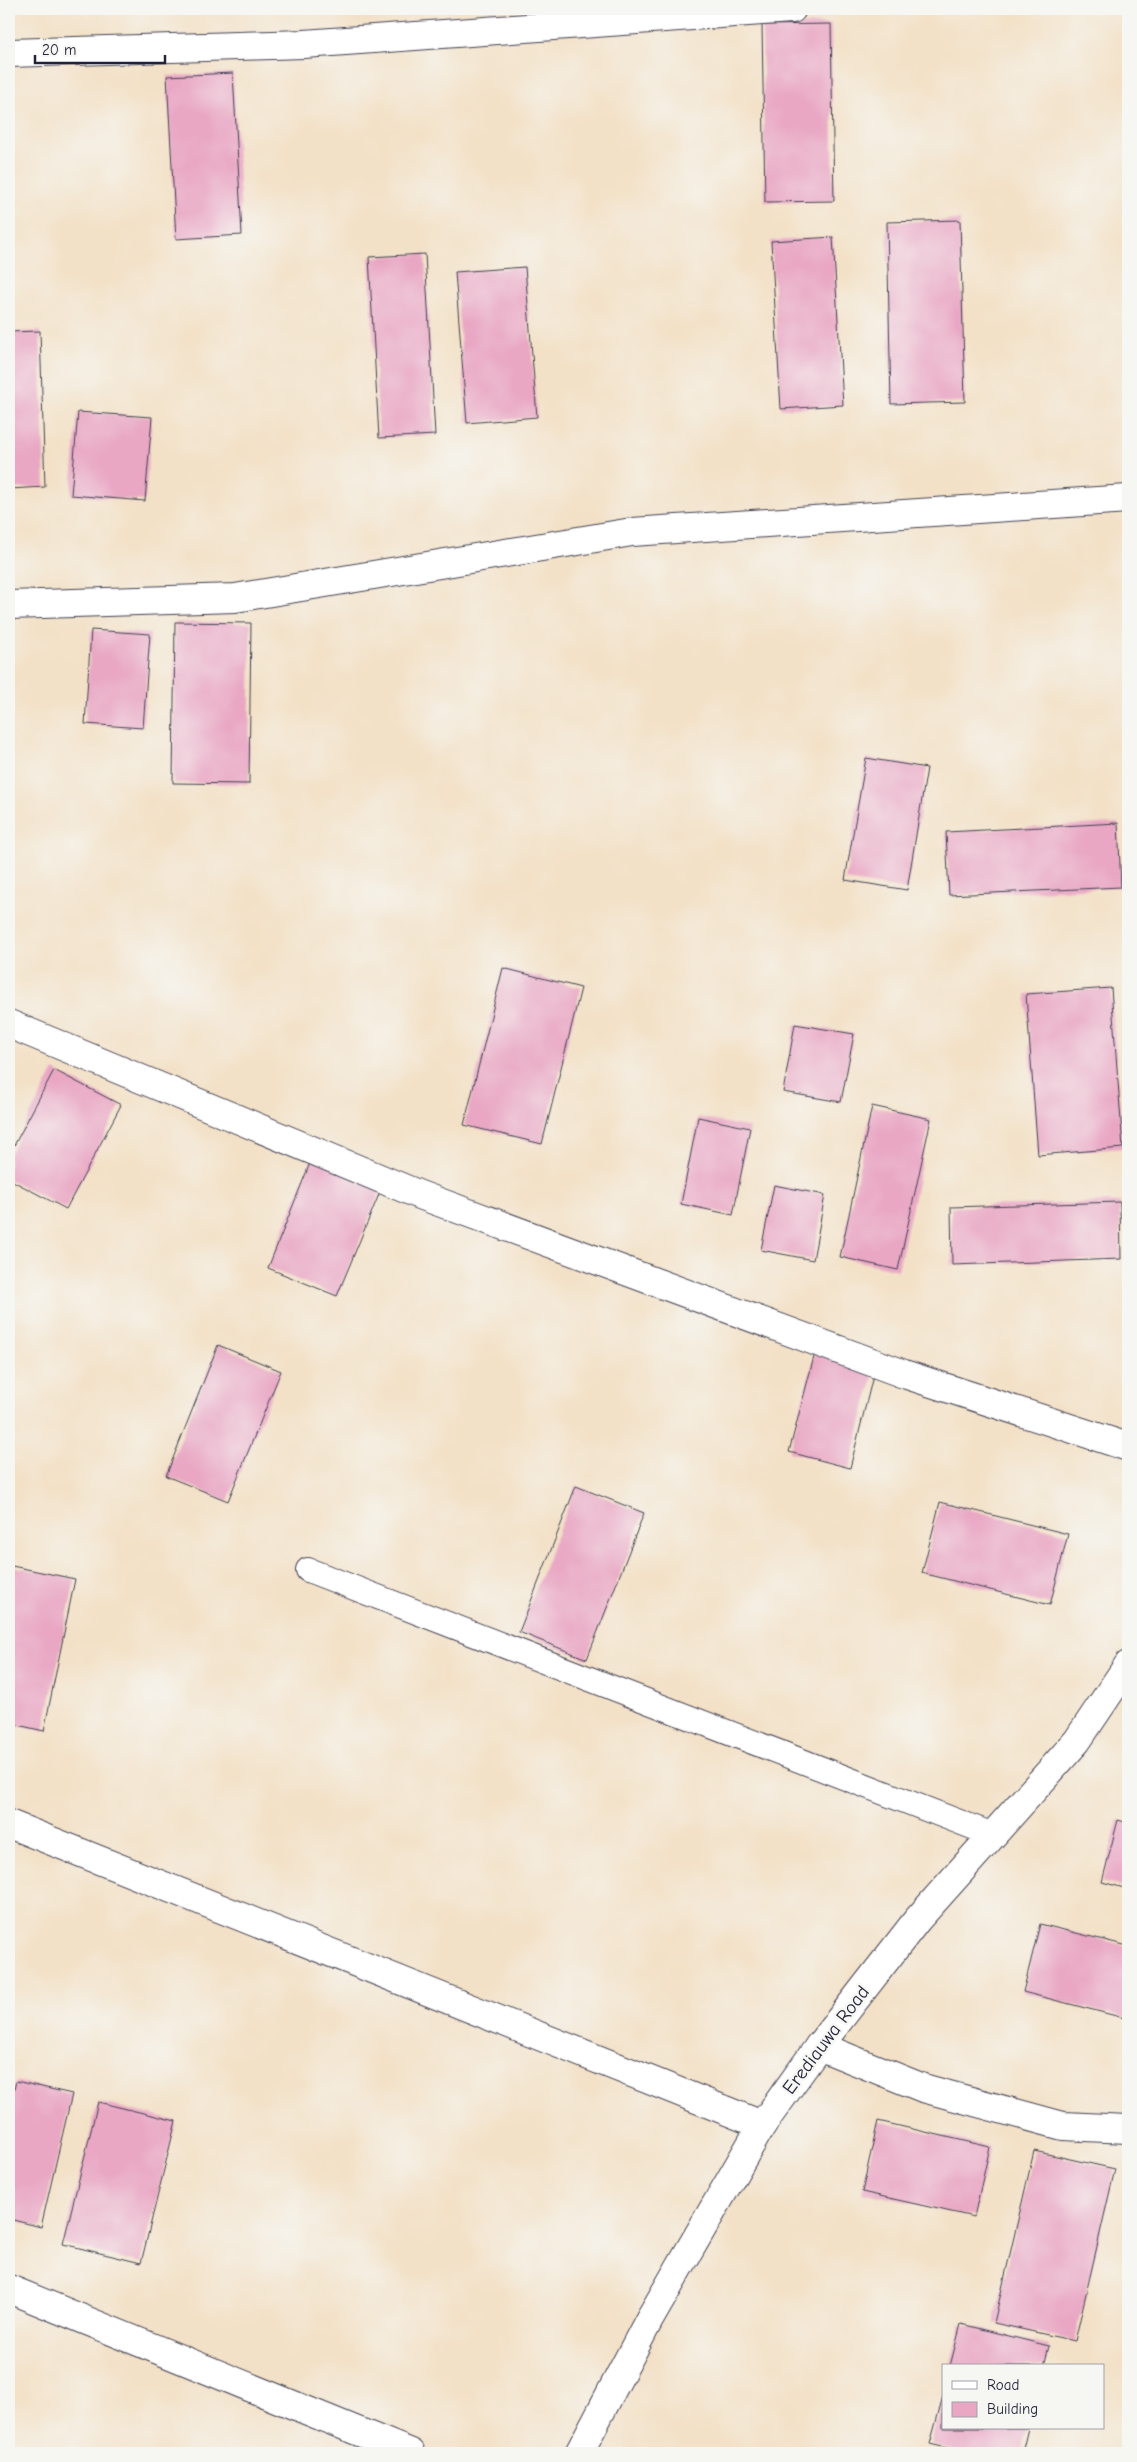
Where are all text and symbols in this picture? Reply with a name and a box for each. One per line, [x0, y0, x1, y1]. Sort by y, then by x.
scale bar [35, 32, 165, 64]
text: 20 m [42, 41, 76, 59]
street label: Erediauwa Road [778, 1981, 874, 2099]
legend [942, 2364, 1104, 2430]
text: Road [987, 2376, 1019, 2394]
text: Building [987, 2400, 1038, 2418]

